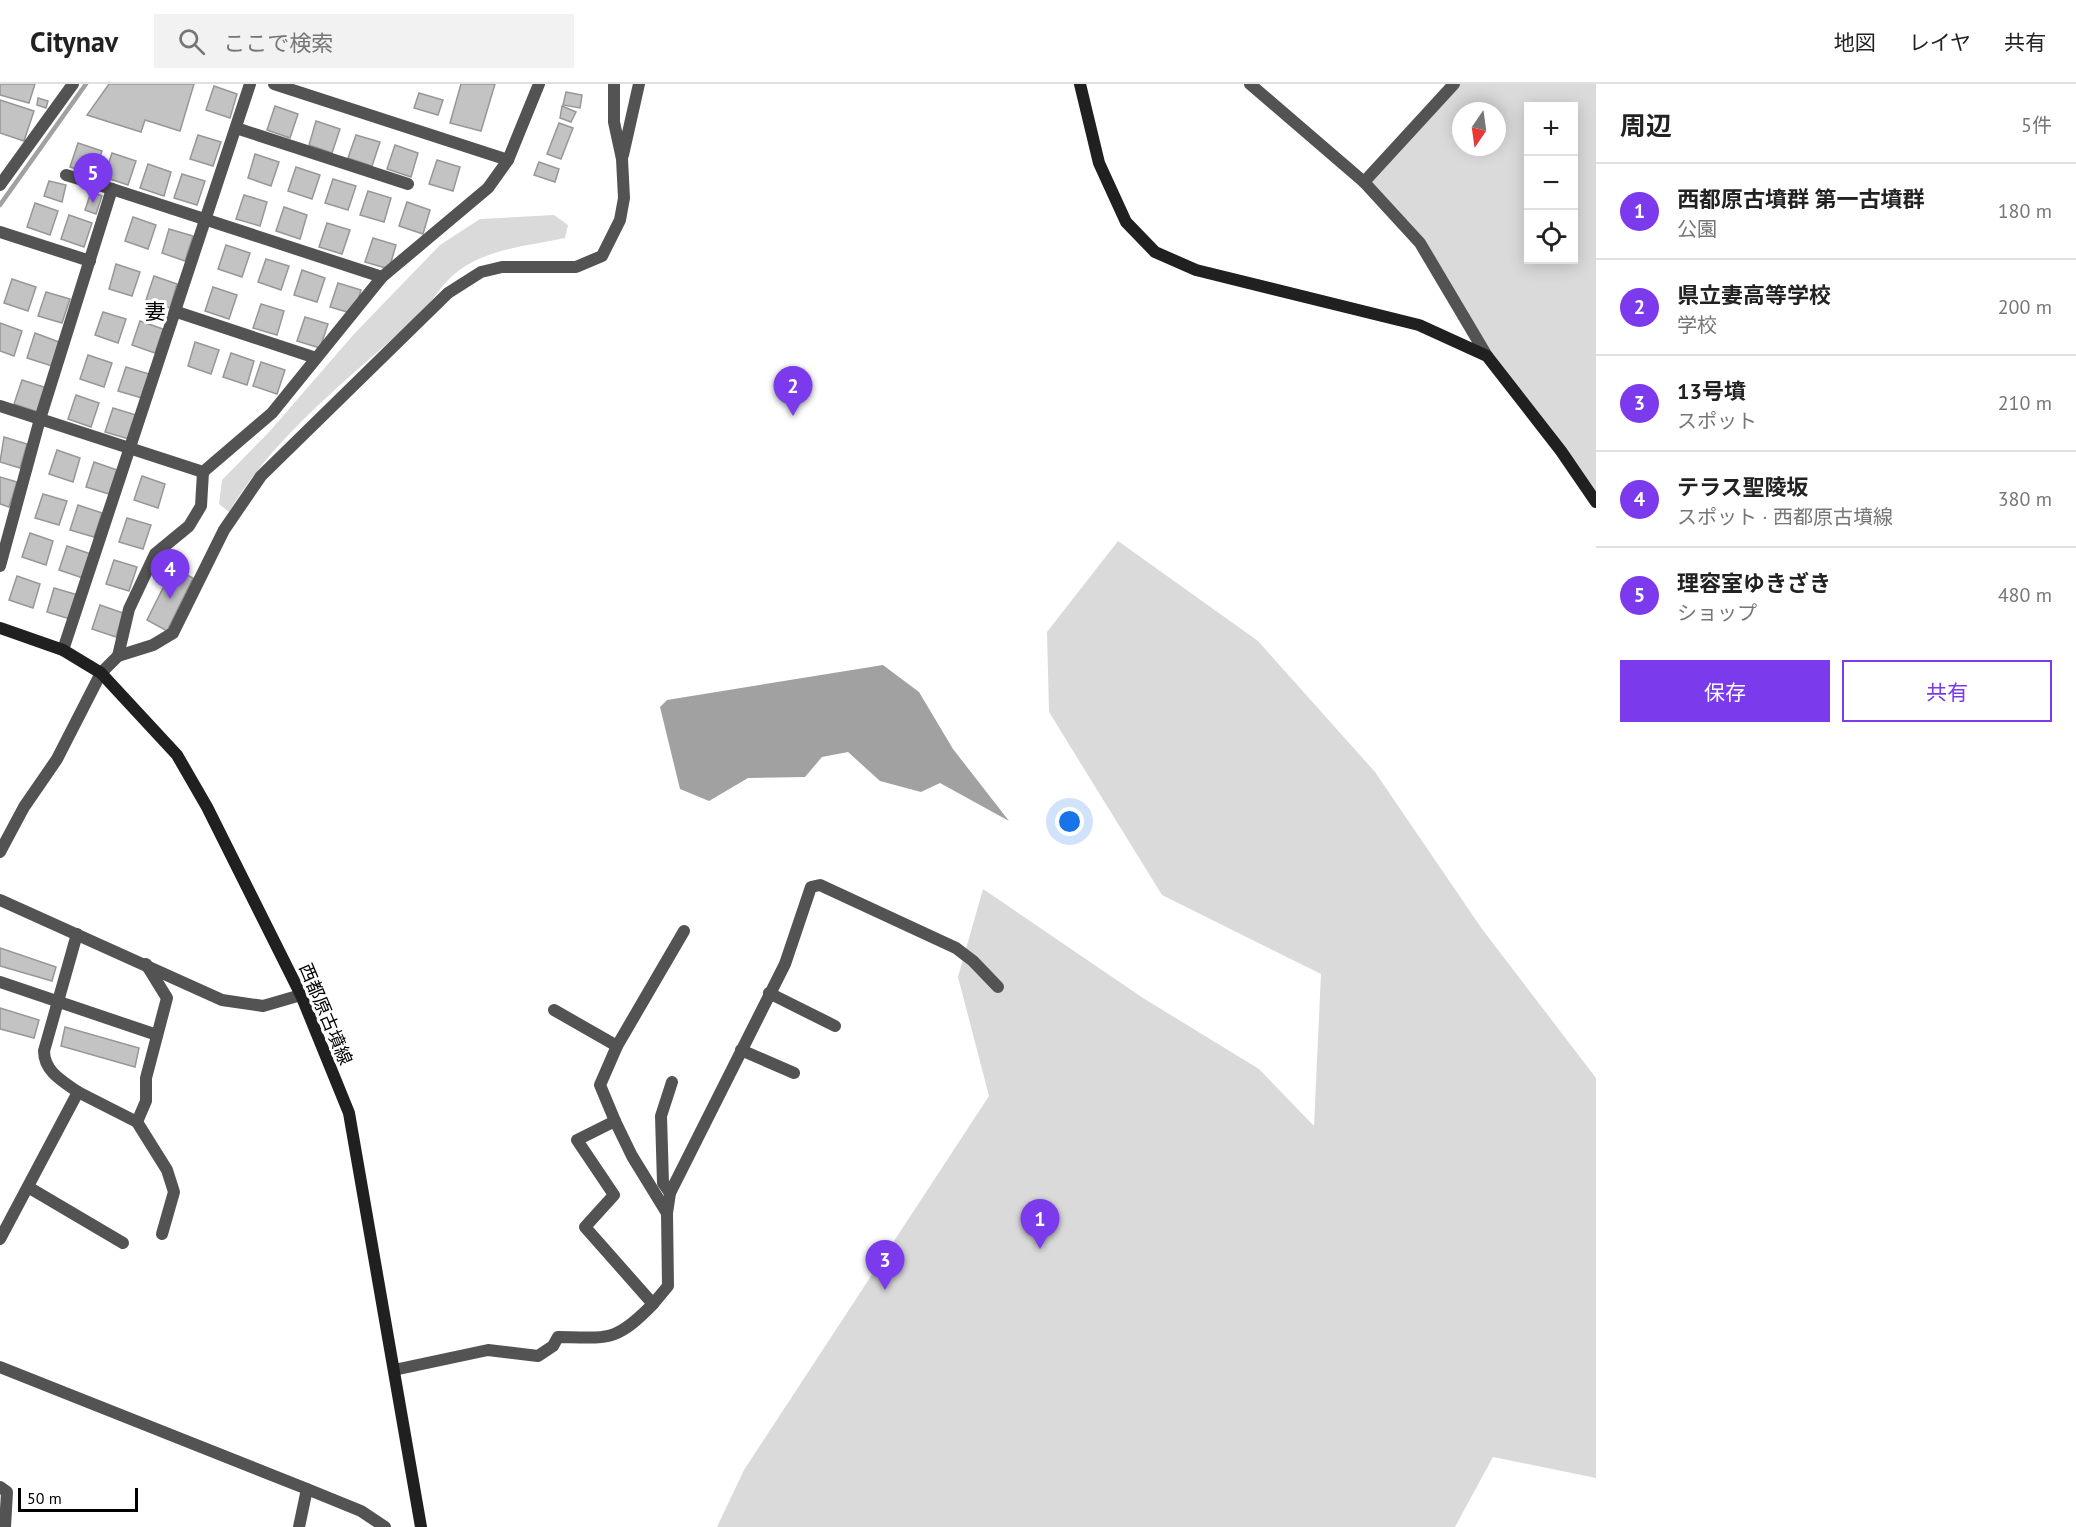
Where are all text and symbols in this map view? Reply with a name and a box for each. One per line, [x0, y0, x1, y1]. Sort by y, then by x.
search box [154, 14, 574, 68]
text: Citynav [30, 23, 118, 60]
icon: search [175, 25, 208, 58]
text: ここで検索 [223, 29, 333, 57]
text: 地図 [1834, 29, 1876, 56]
text: レイヤ [1909, 29, 1971, 56]
text: 共有 [2004, 29, 2046, 56]
north arrow [1452, 102, 1506, 156]
map controls [1524, 102, 1578, 264]
button: + [1524, 102, 1578, 156]
text: 周辺 [1620, 109, 1672, 142]
text: 5件 [2021, 112, 2052, 138]
pin: 5 [74, 154, 112, 203]
button: − [1524, 156, 1578, 210]
text: 西都原古墳群 第一古墳群 [1677, 185, 1925, 213]
text: 1 [1634, 198, 1645, 224]
text: 180 m [1998, 198, 2052, 224]
button: locate [1524, 210, 1578, 264]
text: 公園 [1677, 216, 1717, 242]
text: 県立妻高等学校 [1677, 281, 1831, 309]
text: 2 [1634, 294, 1645, 320]
text: 200 m [1998, 294, 2052, 320]
district label: 妻 [145, 298, 166, 325]
text: 学校 [1677, 312, 1717, 338]
pin: 2 [774, 366, 812, 416]
text: 13号墳 [1677, 377, 1746, 405]
text: 3 [1634, 390, 1645, 416]
text: 210 m [1998, 390, 2052, 416]
text: スポット [1677, 408, 1757, 434]
text: テラス聖陵坂 [1677, 473, 1809, 501]
text: 4 [1634, 486, 1645, 512]
text: 380 m [1998, 486, 2052, 512]
text: スポット · 西都原古墳線 [1677, 504, 1893, 530]
pin: 4 [150, 550, 190, 599]
text: 理容室ゆきざき [1677, 569, 1831, 597]
text: 5 [1634, 582, 1645, 608]
text: 480 m [1998, 582, 2052, 608]
text: ショップ [1677, 600, 1757, 626]
button: 保存 [1620, 660, 1830, 722]
button: 共有 [1842, 660, 2052, 722]
your location [1055, 807, 1084, 836]
street label: 西都原古墳線 [294, 960, 358, 1068]
pin: 1 [1020, 1200, 1060, 1249]
pin: 3 [866, 1240, 904, 1290]
scale bar [18, 1485, 138, 1512]
text: 50 m [27, 1488, 62, 1508]

